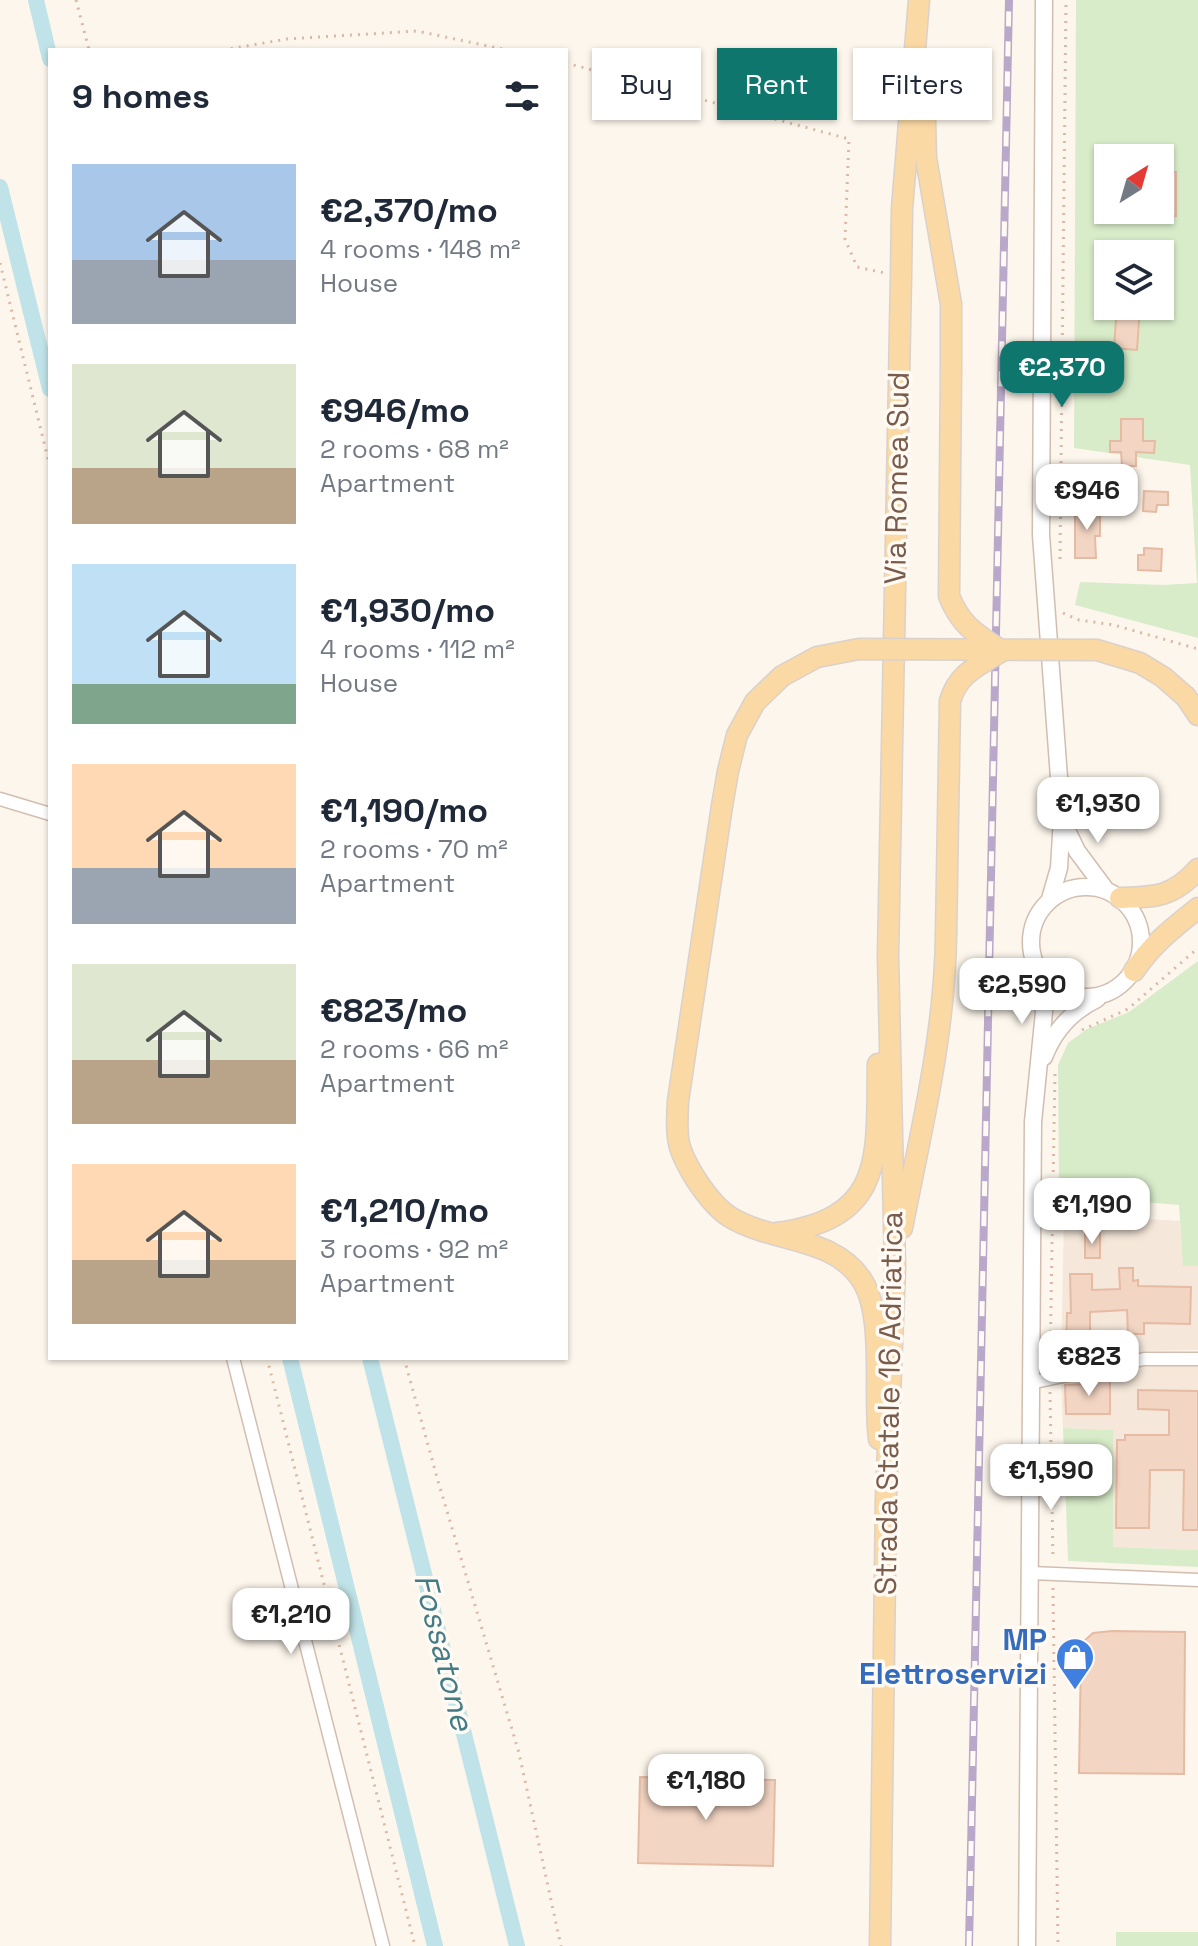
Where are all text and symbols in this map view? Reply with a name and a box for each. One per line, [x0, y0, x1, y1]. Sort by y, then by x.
chip: Buy [592, 48, 701, 120]
chip: Rent [717, 48, 837, 120]
chip: Filters [853, 48, 992, 120]
icon: filters [500, 74, 544, 118]
text: 9 homes [72, 75, 210, 118]
north arrow [1094, 144, 1174, 224]
map controls [1094, 144, 1174, 320]
text: €2,370/mo [320, 189, 498, 232]
icon: home [136, 196, 232, 292]
text: 4 rooms · 148 m² [320, 232, 521, 266]
button: layers [1094, 240, 1174, 320]
text: House [320, 266, 398, 300]
pin: €2,370 [997, 341, 1127, 409]
text: €2,370 [1018, 350, 1106, 384]
street label: Via Romea Sud [875, 371, 918, 585]
text: €946/mo [320, 389, 470, 432]
icon: home [136, 396, 232, 492]
text: 2 rooms · 68 m² [320, 432, 509, 466]
pin: €946 [1040, 464, 1134, 532]
text: Apartment [320, 466, 455, 500]
text: €946 [1054, 473, 1120, 507]
text: €1,930/mo [320, 589, 495, 632]
icon: home [136, 596, 232, 692]
text: 4 rooms · 112 m² [320, 632, 515, 666]
text: House [320, 666, 398, 700]
pin: €1,930 [1033, 777, 1163, 845]
text: €1,930 [1055, 786, 1141, 820]
text: €1,190/mo [320, 789, 488, 832]
icon: home [136, 796, 232, 892]
text: 2 rooms · 70 m² [320, 832, 508, 866]
text: Apartment [320, 866, 455, 900]
pin: €2,590 [957, 958, 1087, 1026]
text: €2,590 [977, 967, 1067, 1001]
text: €823/mo [320, 989, 467, 1032]
icon: home [136, 996, 232, 1092]
text: 2 rooms · 66 m² [320, 1032, 509, 1066]
text: Apartment [320, 1066, 455, 1100]
pin: €1,190 [1027, 1178, 1157, 1246]
text: €1,190 [1052, 1187, 1132, 1221]
text: €1,210/mo [320, 1189, 489, 1232]
icon: home [136, 1196, 232, 1292]
street label: Strada Statale 16 Adriatica [866, 1211, 911, 1595]
text: 3 rooms · 92 m² [320, 1232, 508, 1266]
text: Apartment [320, 1266, 455, 1300]
pin: €823 [1042, 1330, 1136, 1398]
text: €823 [1057, 1339, 1121, 1373]
pin: €1,590 [986, 1444, 1116, 1512]
text: €1,590 [1008, 1453, 1094, 1487]
water label: Fossatone [405, 1569, 483, 1736]
pin: €1,210 [226, 1588, 356, 1656]
text: €1,210 [250, 1597, 332, 1631]
place label: MP Elettroservizi [859, 1620, 1047, 1693]
shop icon: MP Elettroservizi [1054, 1636, 1096, 1691]
pin: €1,180 [641, 1754, 771, 1822]
text: €1,180 [666, 1763, 746, 1797]

